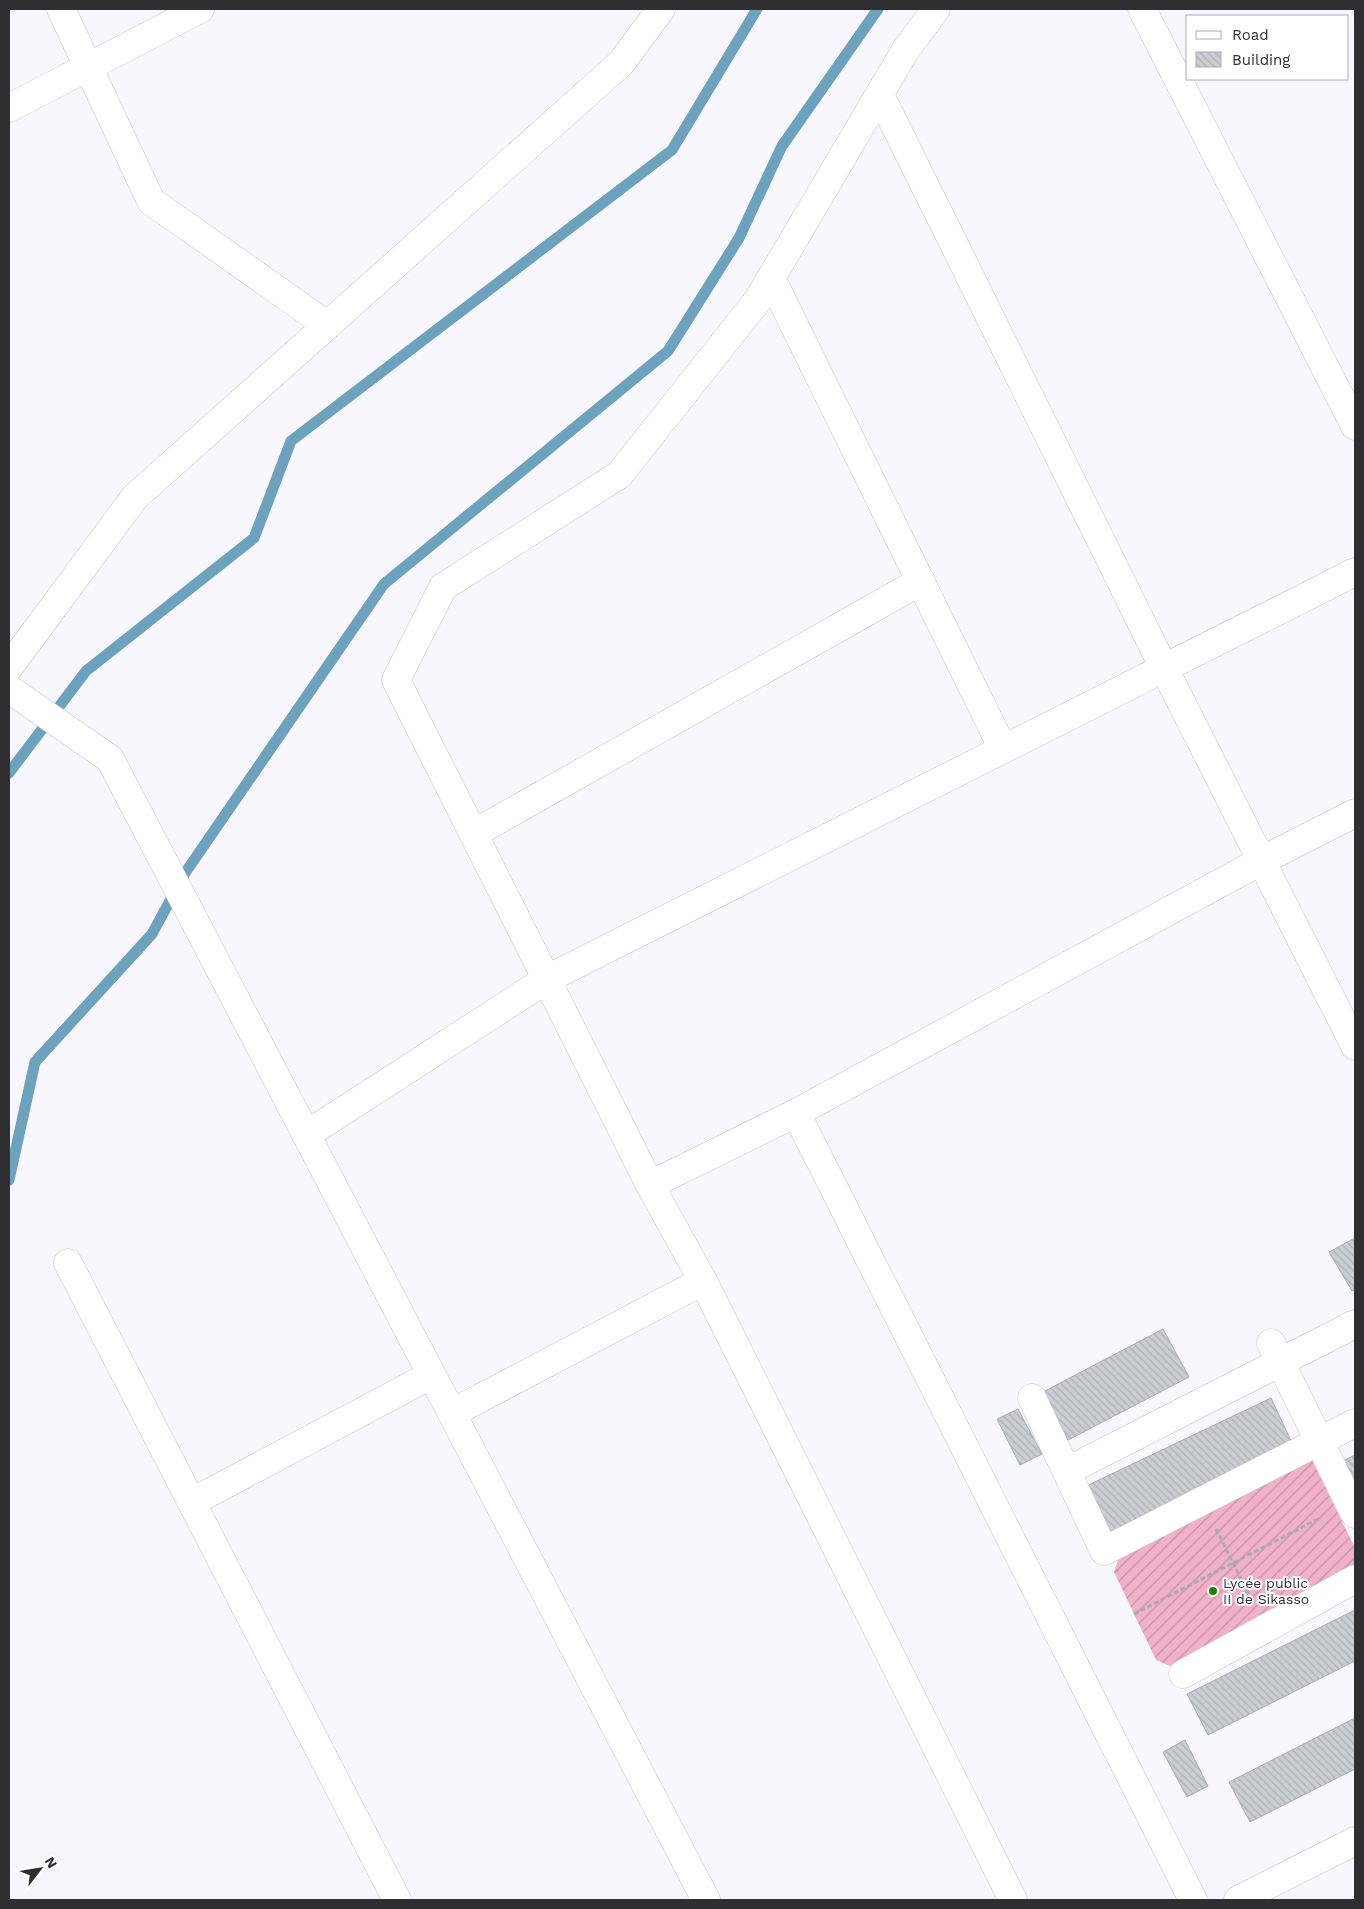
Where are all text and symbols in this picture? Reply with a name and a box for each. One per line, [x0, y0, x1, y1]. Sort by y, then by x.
legend [1186, 15, 1349, 80]
text: Road [1232, 26, 1269, 44]
text: Building [1232, 51, 1290, 69]
place label: Lycée public II de Sikasso [1223, 1575, 1309, 1607]
marker: Lycée public II de Sikasso [1207, 1585, 1219, 1597]
north arrow [15, 1844, 65, 1894]
text: N [42, 1854, 61, 1871]

